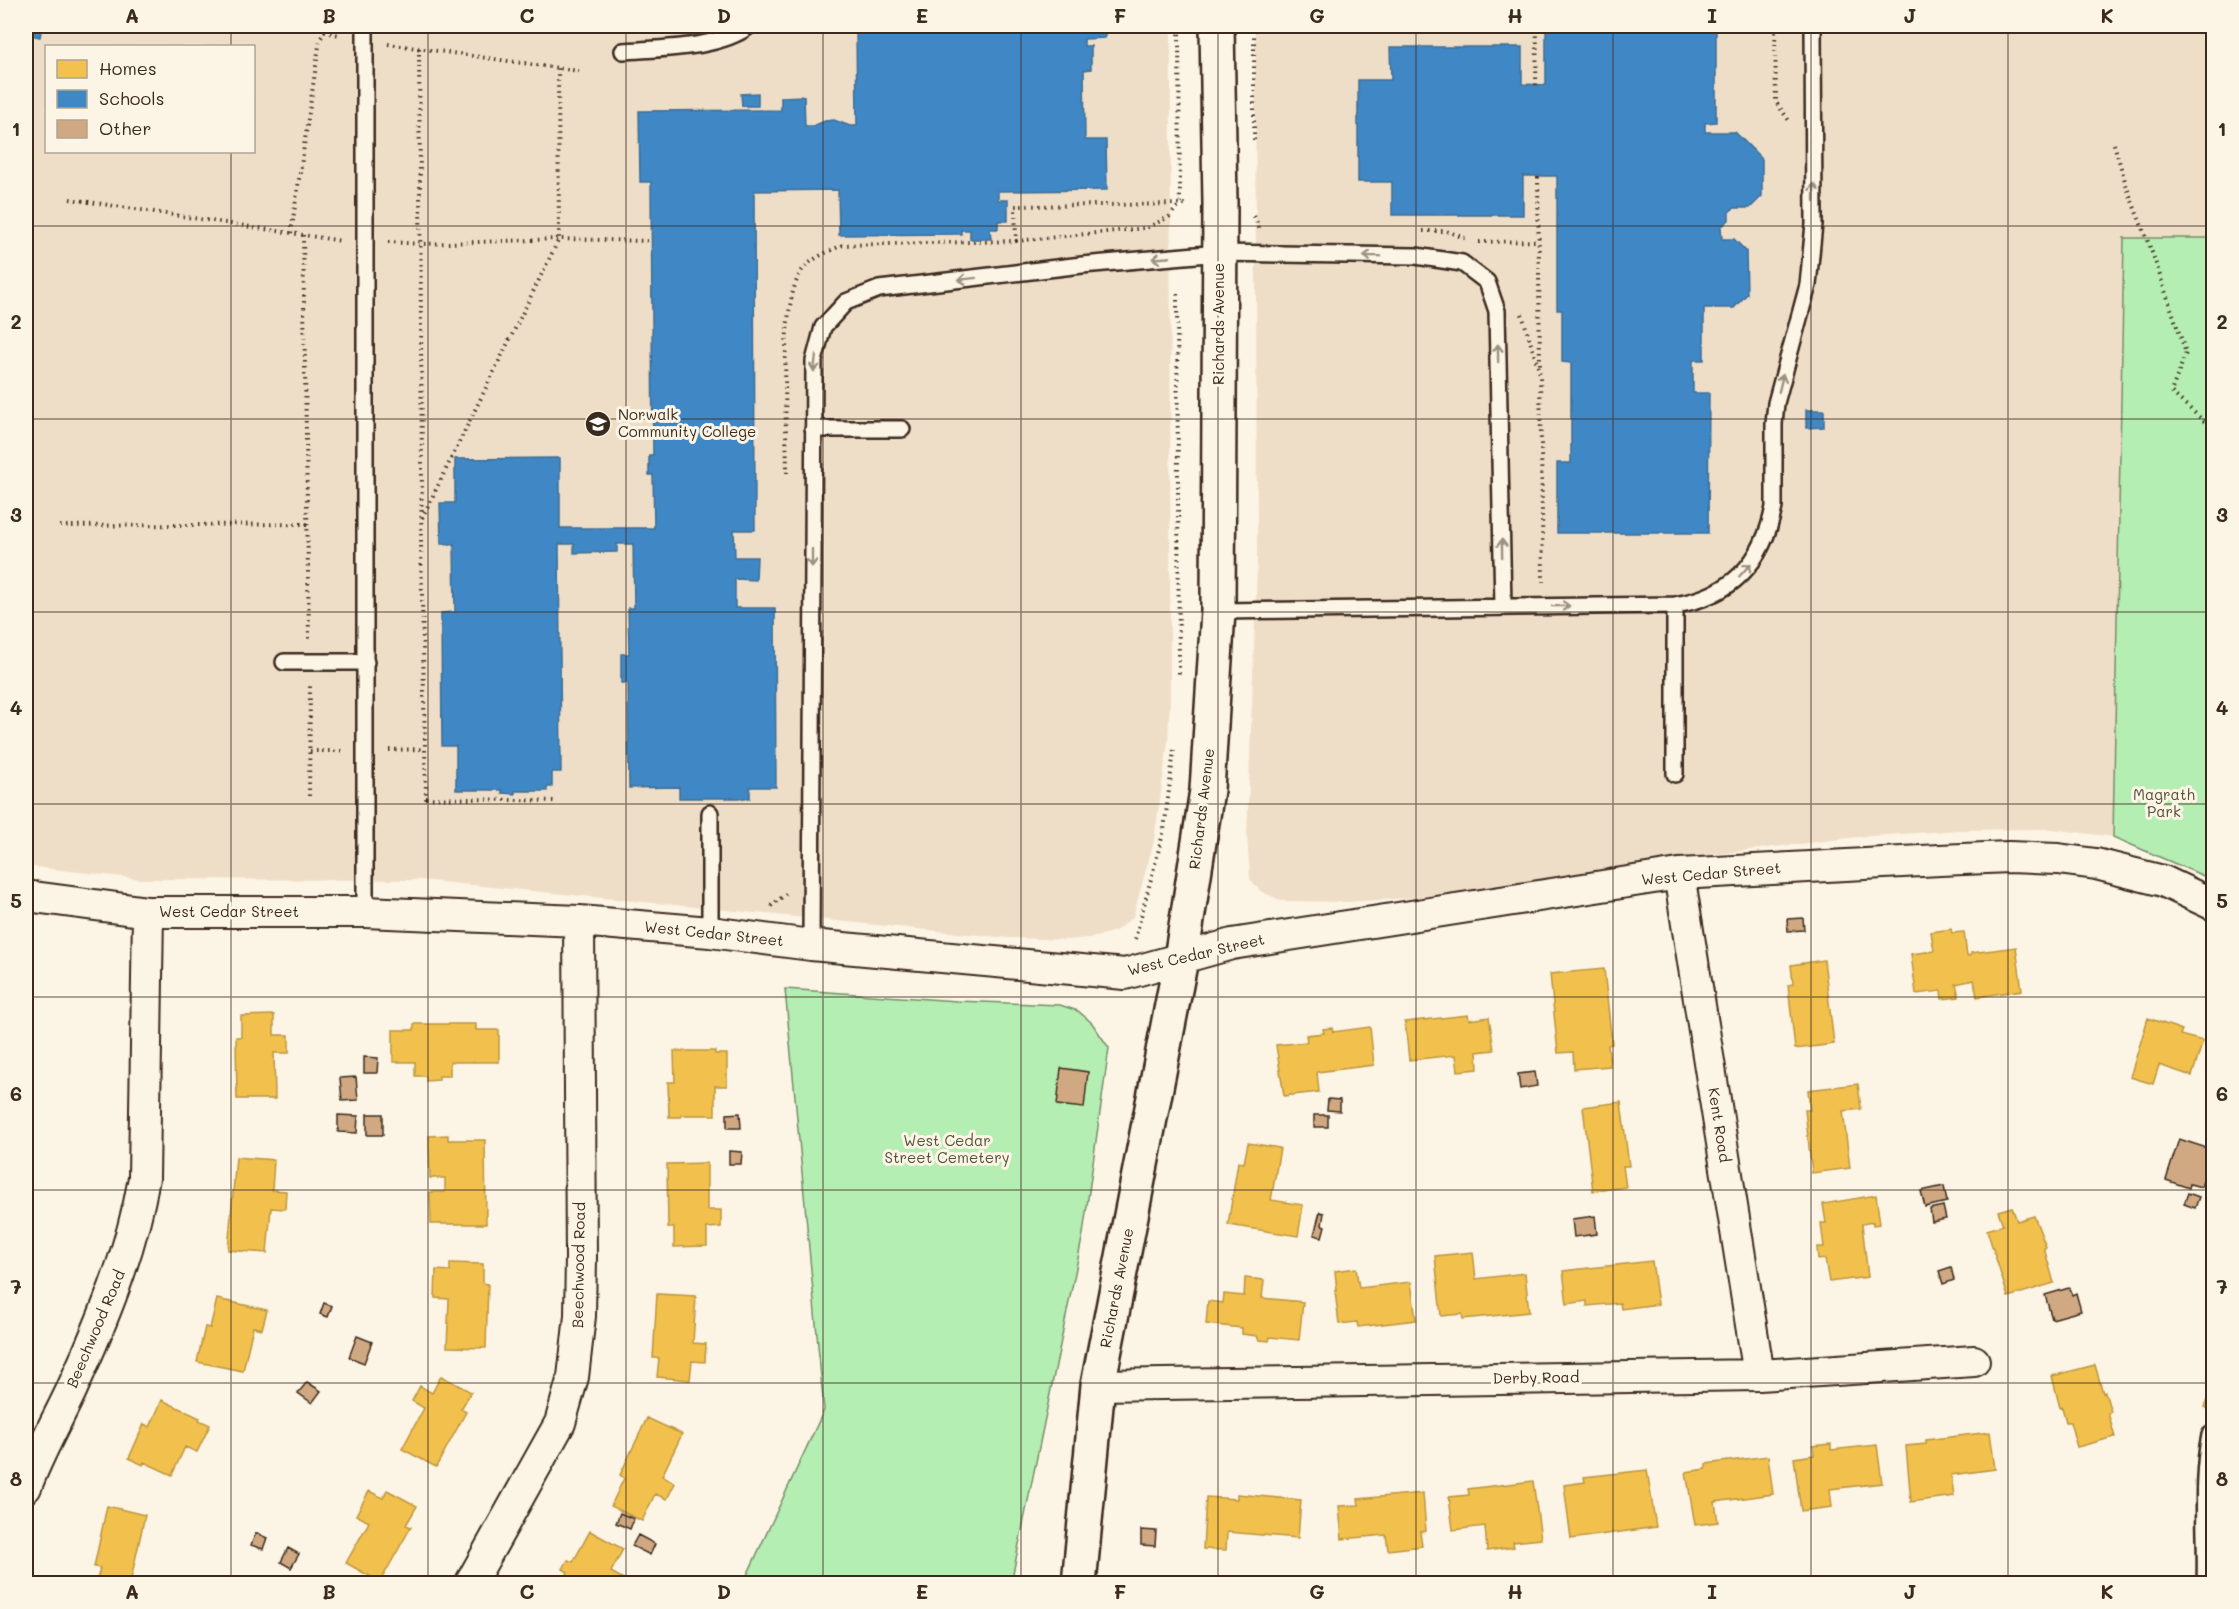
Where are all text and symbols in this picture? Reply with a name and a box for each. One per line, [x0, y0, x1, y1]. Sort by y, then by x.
text: A [125, 2, 139, 28]
text: B [322, 2, 336, 28]
text: C [520, 2, 535, 28]
text: D [717, 2, 731, 28]
text: E [916, 2, 928, 28]
text: F [1114, 2, 1127, 28]
text: G [1309, 2, 1325, 28]
text: H [1507, 2, 1523, 28]
text: I [1707, 2, 1717, 28]
text: J [1903, 2, 1917, 28]
text: K [2100, 2, 2114, 28]
legend [45, 45, 255, 153]
text: Homes [99, 56, 157, 80]
text: Schools [99, 86, 164, 110]
text: 1 [12, 115, 20, 141]
text: 1 [2218, 115, 2226, 141]
text: Other [99, 116, 152, 140]
one-way arrow [1808, 182, 1820, 202]
one-way arrow [1363, 250, 1383, 261]
one-way arrow [1152, 253, 1172, 264]
street label: Richards Avenue [1208, 263, 1228, 385]
one-way arrow [958, 274, 978, 285]
text: 2 [10, 308, 22, 334]
text: 2 [2216, 308, 2228, 334]
one-way arrow [1492, 344, 1504, 364]
one-way arrow [809, 352, 820, 372]
one-way arrow [1775, 374, 1787, 393]
place label: Norwalk Community College [618, 404, 756, 441]
school or university icon: Norwalk Community College [583, 409, 613, 439]
text: 3 [10, 501, 22, 527]
text: 3 [2216, 501, 2228, 527]
one-way arrow [1496, 539, 1507, 559]
one-way arrow [807, 547, 818, 567]
one-way arrow [1738, 562, 1752, 577]
one-way arrow [1551, 600, 1571, 612]
text: 4 [10, 694, 23, 720]
text: 4 [2216, 694, 2229, 720]
street label: Richards Avenue [1184, 747, 1218, 871]
park label: Magrath Park [2133, 784, 2195, 821]
street label: West Cedar Street [1640, 857, 1782, 889]
text: 5 [10, 887, 22, 913]
text: 5 [2216, 887, 2228, 913]
street label: West Cedar Street [159, 901, 299, 921]
street label: West Cedar Street [643, 916, 785, 950]
street label: West Cedar Street [1125, 929, 1266, 980]
text: 6 [10, 1080, 22, 1106]
text: 6 [2216, 1080, 2228, 1106]
street label: Kent Road [1704, 1086, 1736, 1164]
park label: West Cedar Street Cemetery [884, 1130, 1010, 1167]
street label: Beechwood Road [567, 1202, 589, 1328]
street label: Richards Avenue [1095, 1226, 1137, 1350]
street label: Beechwood Road [61, 1267, 129, 1391]
text: 7 [10, 1273, 22, 1299]
text: 7 [2216, 1273, 2228, 1299]
street label: Derby Road [1492, 1366, 1579, 1388]
text: 8 [10, 1465, 22, 1491]
text: 8 [2216, 1465, 2228, 1491]
text: A [125, 1578, 139, 1604]
text: B [322, 1578, 336, 1604]
text: C [520, 1578, 535, 1604]
text: D [717, 1578, 731, 1604]
text: E [916, 1578, 928, 1604]
text: F [1114, 1578, 1127, 1604]
text: G [1309, 1578, 1325, 1604]
text: H [1507, 1578, 1523, 1604]
text: I [1707, 1578, 1717, 1604]
text: J [1903, 1578, 1917, 1604]
text: K [2100, 1578, 2114, 1604]

